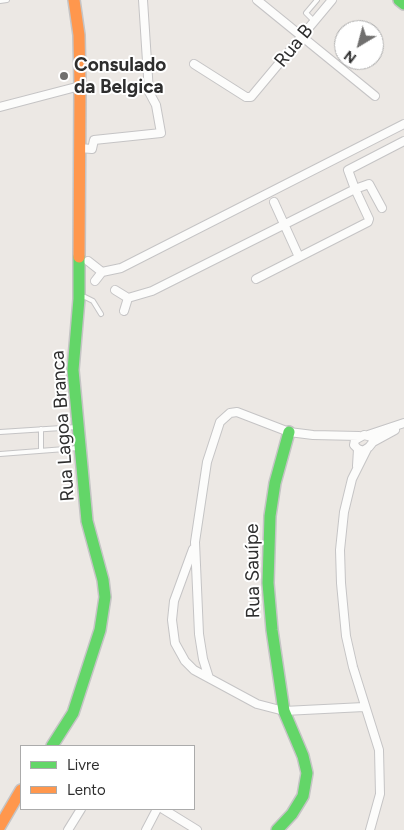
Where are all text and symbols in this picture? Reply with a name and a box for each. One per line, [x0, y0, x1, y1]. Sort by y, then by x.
street label: Rua B [270, 20, 318, 72]
north arrow [334, 20, 384, 70]
text: N [341, 47, 360, 67]
place label: Consulado da Belgica [74, 54, 166, 98]
marker: Consulado da Belgica [58, 70, 70, 82]
street label: Rua Lagoa Branca [46, 350, 80, 502]
street label: Rua Sauípe [241, 523, 265, 619]
legend [20, 745, 195, 810]
text: Livre [67, 756, 99, 774]
text: Lento [67, 781, 106, 799]

